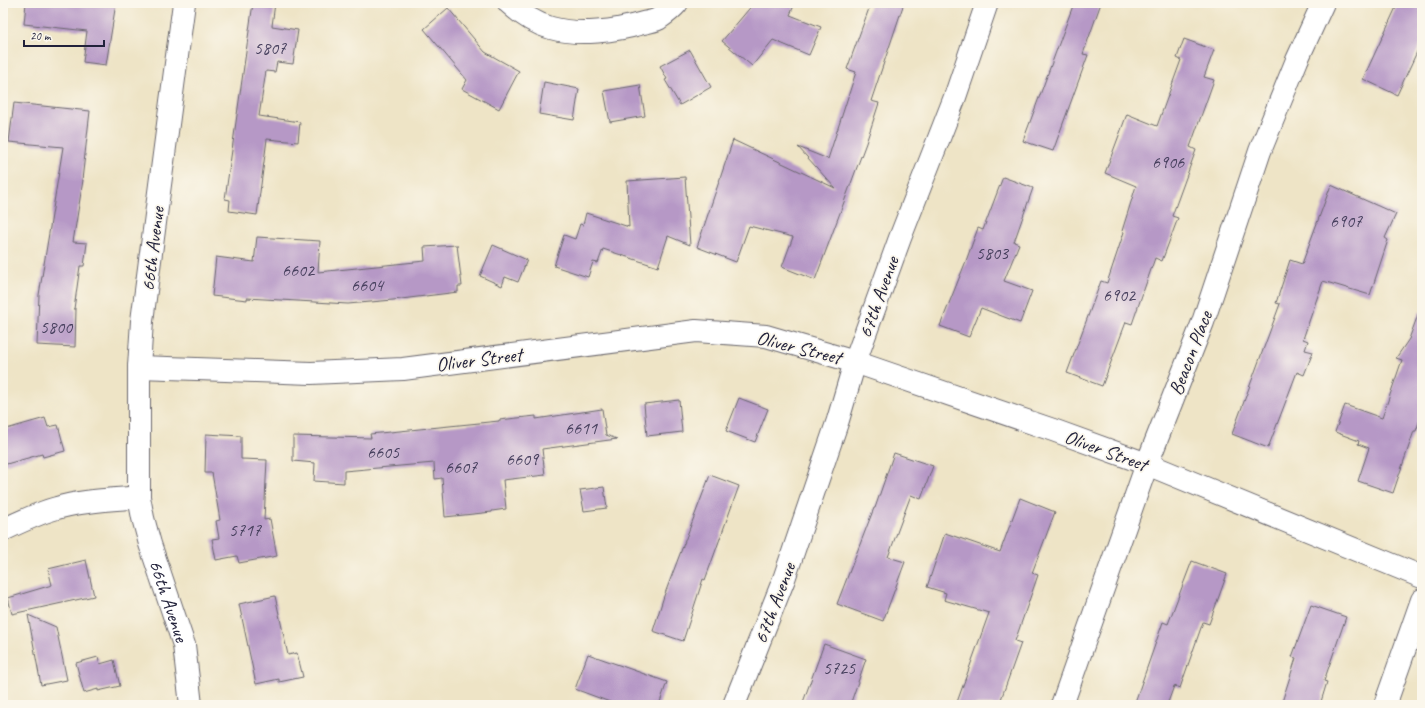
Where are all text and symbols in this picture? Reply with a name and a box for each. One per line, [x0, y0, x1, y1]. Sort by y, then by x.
scale bar [24, 22, 104, 48]
text: 20 m [30, 28, 52, 44]
house number: 5807 [254, 37, 287, 59]
house number: 6906 [1152, 151, 1185, 173]
street label: 66th Avenue [135, 204, 170, 293]
house number: 6907 [1330, 210, 1363, 232]
house number: 5803 [976, 242, 1010, 264]
street label: 67th Avenue [852, 252, 905, 341]
house number: 6602 [282, 259, 316, 281]
house number: 6604 [351, 274, 385, 296]
house number: 6902 [1103, 284, 1137, 306]
street label: Beacon Place [1163, 306, 1218, 399]
house number: 5800 [40, 316, 74, 338]
street label: Oliver Street [754, 325, 847, 371]
street label: Oliver Street [435, 341, 527, 377]
house number: 6611 [565, 417, 598, 439]
street label: Oliver Street [1061, 424, 1154, 478]
house number: 6605 [367, 441, 400, 463]
house number: 6609 [506, 448, 540, 470]
house number: 6607 [445, 456, 478, 478]
house number: 5717 [229, 519, 262, 541]
street label: 66th Avenue [143, 557, 194, 646]
street label: 67th Avenue [748, 558, 802, 647]
house number: 5725 [823, 657, 856, 679]

